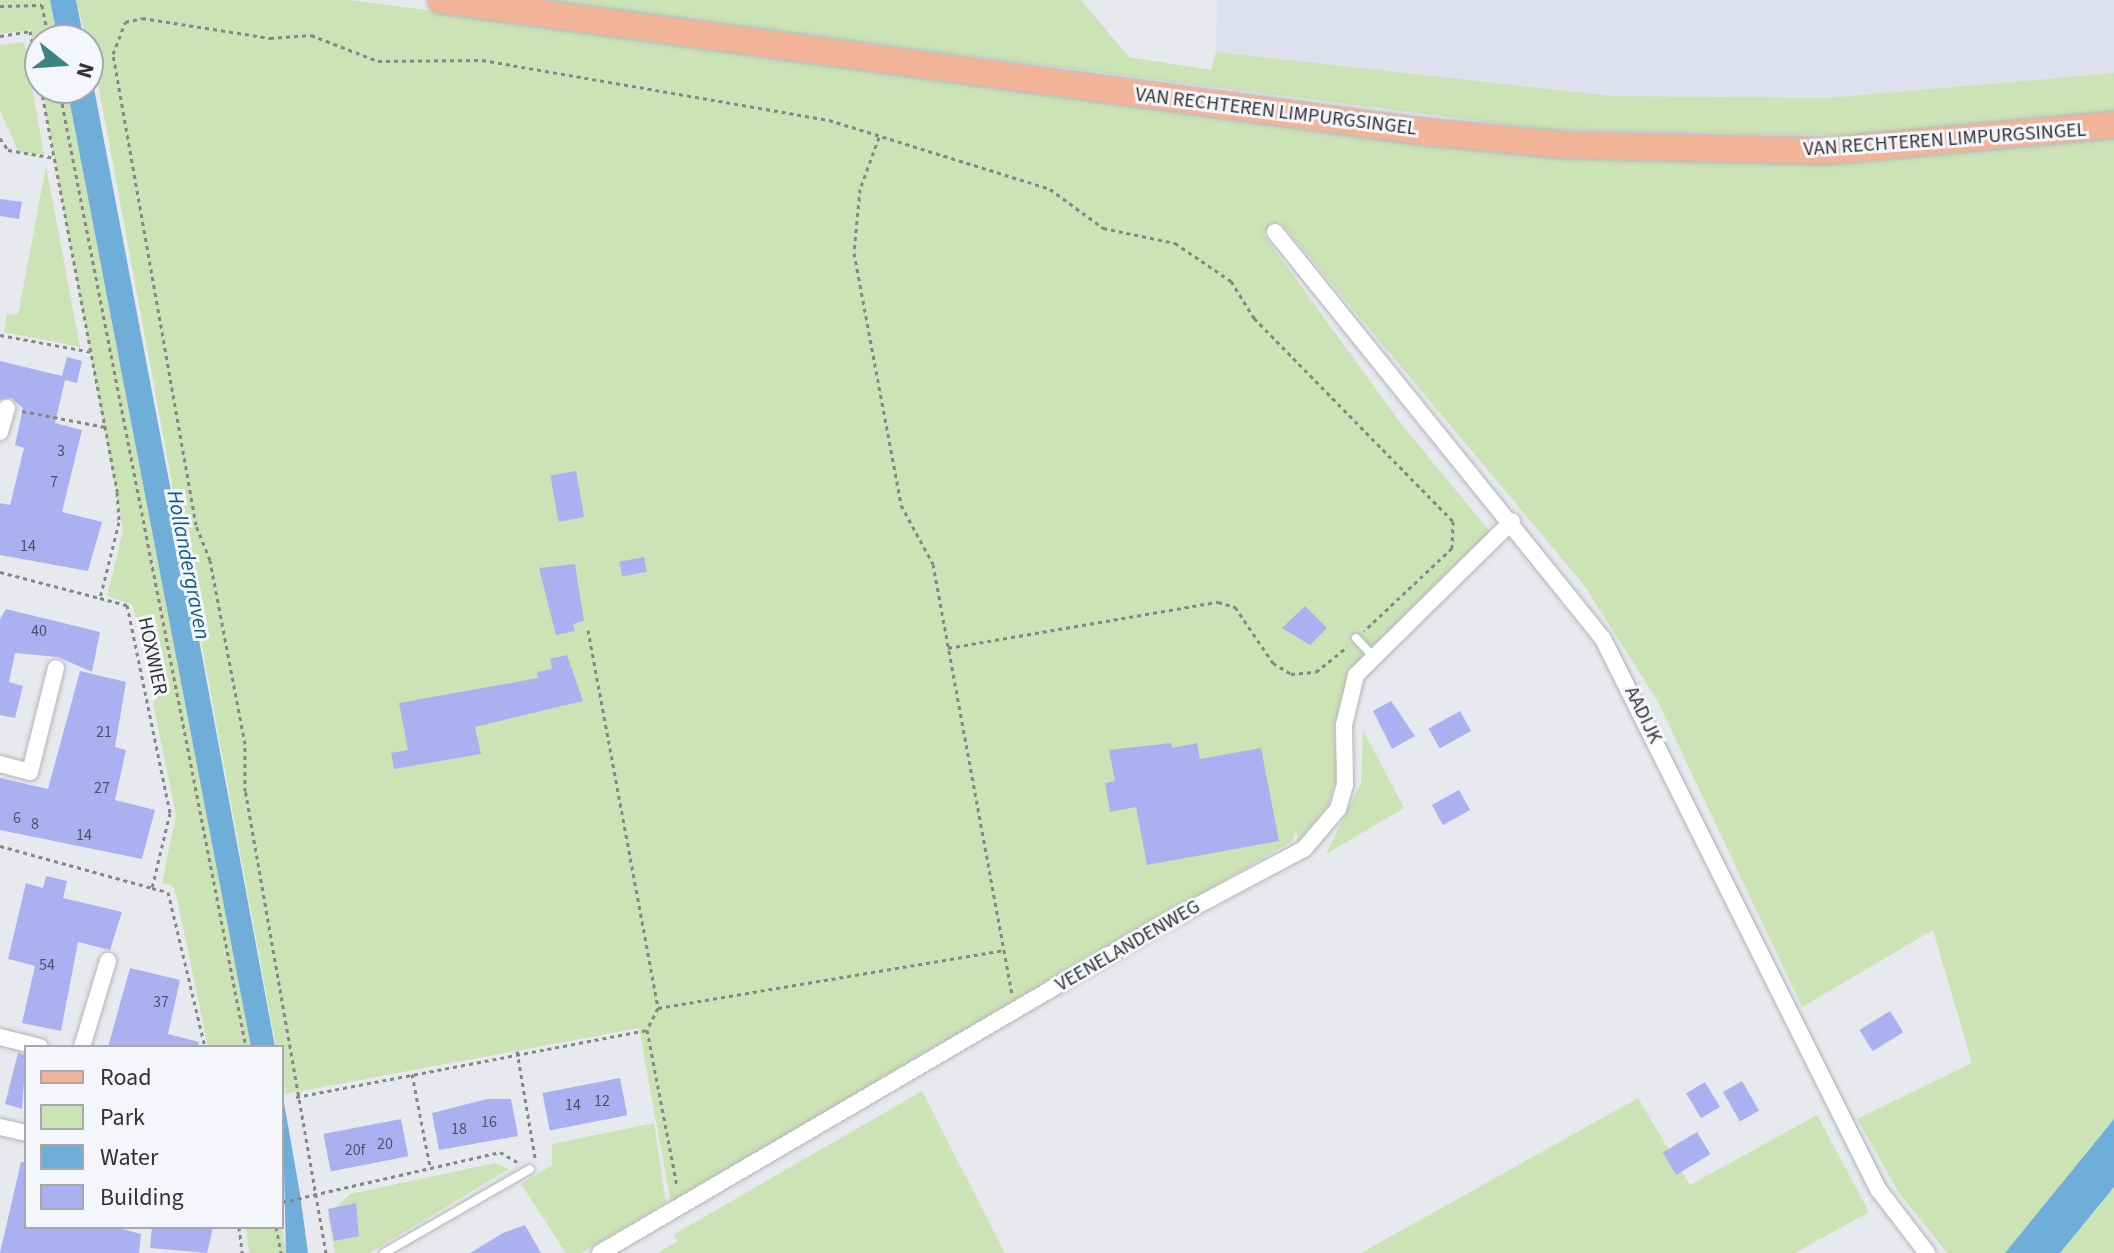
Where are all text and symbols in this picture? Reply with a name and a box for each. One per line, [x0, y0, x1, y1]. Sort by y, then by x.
north arrow [24, 24, 104, 104]
text: N [68, 59, 102, 82]
street label: VAN RECHTEREN LIMPURGSINGEL [1134, 83, 1418, 141]
street label: VAN RECHTEREN LIMPURGSINGEL [1803, 118, 2087, 162]
house number: 3 [57, 441, 65, 461]
house number: 7 [50, 472, 58, 492]
water label: Hollandergraven [161, 488, 215, 642]
house number: 14 [20, 536, 36, 556]
street label: HOXWIER [132, 615, 172, 697]
house number: 40 [31, 621, 47, 641]
street label: AADIJK [1619, 683, 1667, 747]
house number: 21 [96, 722, 112, 742]
house number: 27 [94, 778, 110, 798]
house number: 6 [13, 808, 21, 828]
house number: 8 [31, 814, 39, 834]
house number: 14 [76, 825, 92, 845]
street label: VEENELANDENWEG [1052, 895, 1204, 997]
house number: 54 [39, 955, 55, 975]
house number: 37 [153, 992, 169, 1012]
legend [24, 1045, 284, 1229]
text: Road [100, 1060, 152, 1095]
house number: 12 [594, 1091, 610, 1111]
house number: 14 [565, 1095, 581, 1115]
text: Park [100, 1100, 145, 1135]
house number: 16 [481, 1112, 497, 1132]
house number: 18 [451, 1119, 467, 1139]
house number: 20 [377, 1134, 393, 1154]
text: Water [100, 1140, 158, 1175]
house number: 20f [345, 1140, 365, 1160]
text: Building [100, 1180, 184, 1215]

